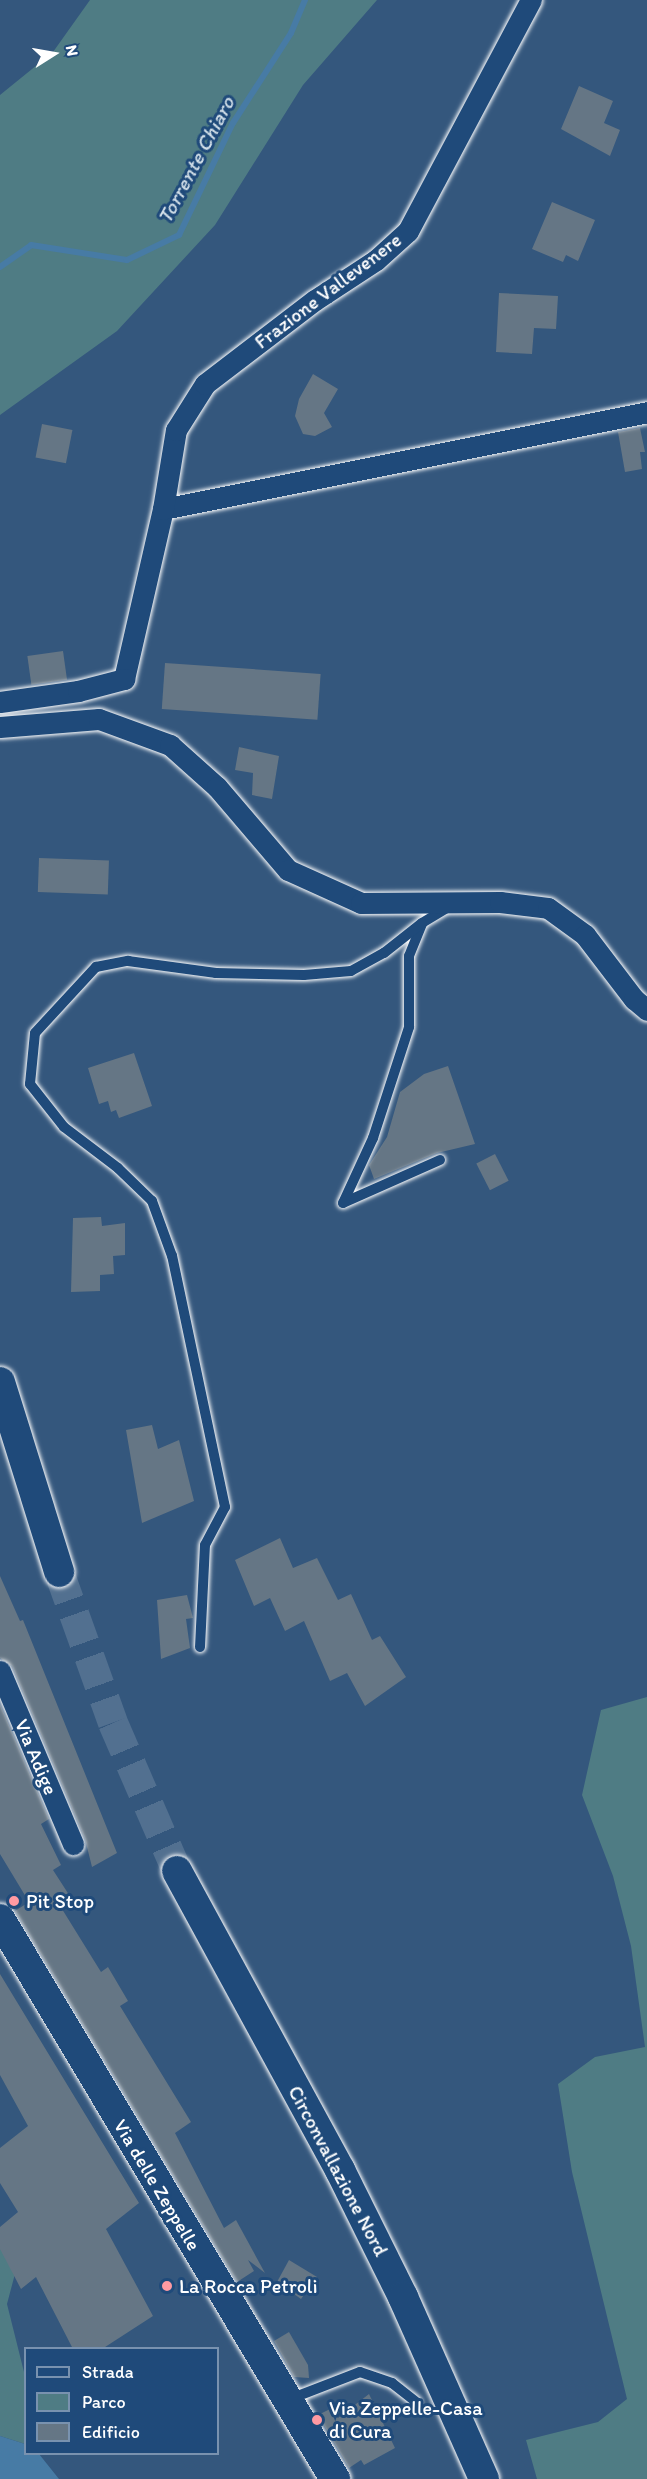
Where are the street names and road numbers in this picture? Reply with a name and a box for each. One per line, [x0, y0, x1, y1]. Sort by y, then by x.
street label: Frazione Vallevenere [250, 228, 406, 354]
street label: Via Adige [9, 1716, 63, 1798]
street label: Circonvallazione Nord [283, 2082, 393, 2260]
street label: Via delle Zeppelle [108, 2115, 206, 2255]

